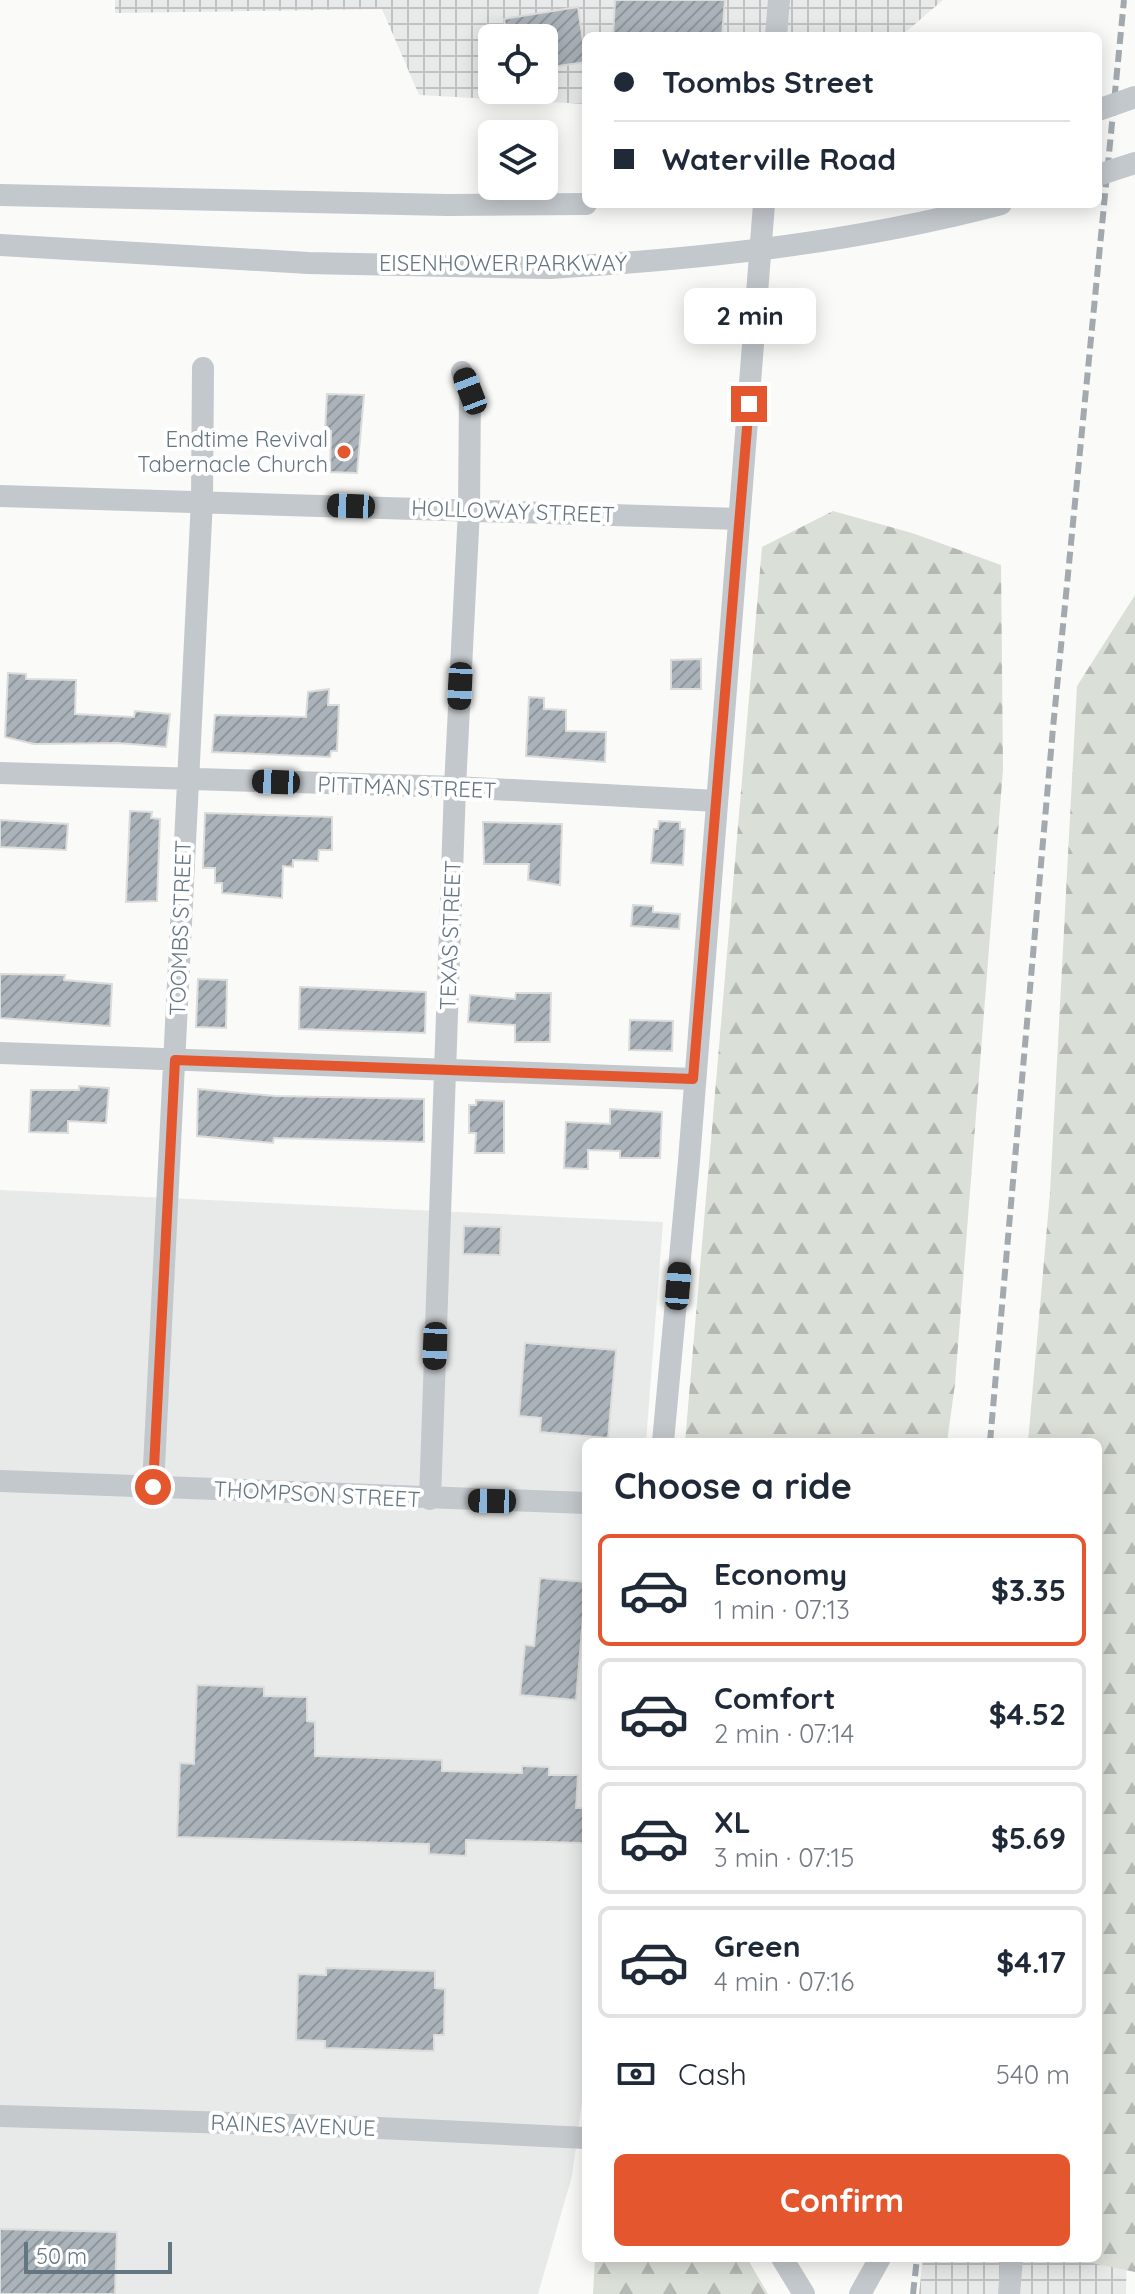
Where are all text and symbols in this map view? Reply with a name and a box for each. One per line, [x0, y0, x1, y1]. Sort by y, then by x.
map controls [478, 24, 558, 200]
button: locate [478, 24, 558, 104]
text: Toombs Street [662, 63, 874, 101]
button: layers [478, 120, 558, 200]
text: Waterville Road [662, 140, 896, 178]
street label: EISENHOWER PARKWAY [379, 249, 627, 277]
callout: 2 min [683, 288, 815, 344]
text: 2 min [716, 299, 784, 332]
car [450, 364, 490, 418]
route end [731, 386, 767, 422]
place label: Endtime Revival Tabernacle Church [137, 425, 328, 478]
marker: Endtime Revival Tabernacle Church [335, 443, 353, 461]
car [327, 493, 375, 519]
street label: HOLLOWAY STREET [411, 493, 615, 529]
car [447, 661, 473, 711]
car [252, 769, 300, 795]
street label: PITTMAN STREET [317, 770, 497, 804]
street label: TOOMBS STREET [163, 840, 197, 1016]
street label: TEXAS STREET [433, 859, 467, 1011]
car [664, 1261, 692, 1311]
car [422, 1322, 448, 1370]
text: Choose a ride [614, 1463, 852, 1508]
route start [135, 1469, 171, 1505]
street label: THOMPSON STREET [213, 1475, 421, 1513]
car [468, 1489, 516, 1513]
icon: car [618, 1554, 690, 1626]
text: Economy [714, 1555, 847, 1593]
text: $3.35 [991, 1571, 1066, 1609]
text: 1 min · 07:13 [714, 1593, 850, 1626]
icon: car [618, 1678, 690, 1750]
text: Comfort [714, 1679, 835, 1717]
text: $4.52 [989, 1695, 1066, 1733]
text: 2 min · 07:14 [714, 1717, 854, 1750]
icon: car [618, 1802, 690, 1874]
text: XL [714, 1803, 751, 1841]
text: $5.69 [991, 1819, 1066, 1857]
text: 3 min · 07:15 [714, 1841, 854, 1874]
icon: car [618, 1926, 690, 1998]
text: Green [714, 1927, 801, 1965]
text: $4.17 [996, 1943, 1066, 1981]
text: 4 min · 07:16 [714, 1965, 854, 1998]
icon: cash [614, 2052, 658, 2096]
text: Cash [678, 2055, 747, 2093]
text: 540 m [996, 2058, 1070, 2091]
street label: RAINES AVENUE [210, 2108, 376, 2142]
button: Confirm [614, 2154, 1070, 2246]
scale bar [24, 2238, 172, 2274]
text: 50 m [36, 2242, 87, 2270]

